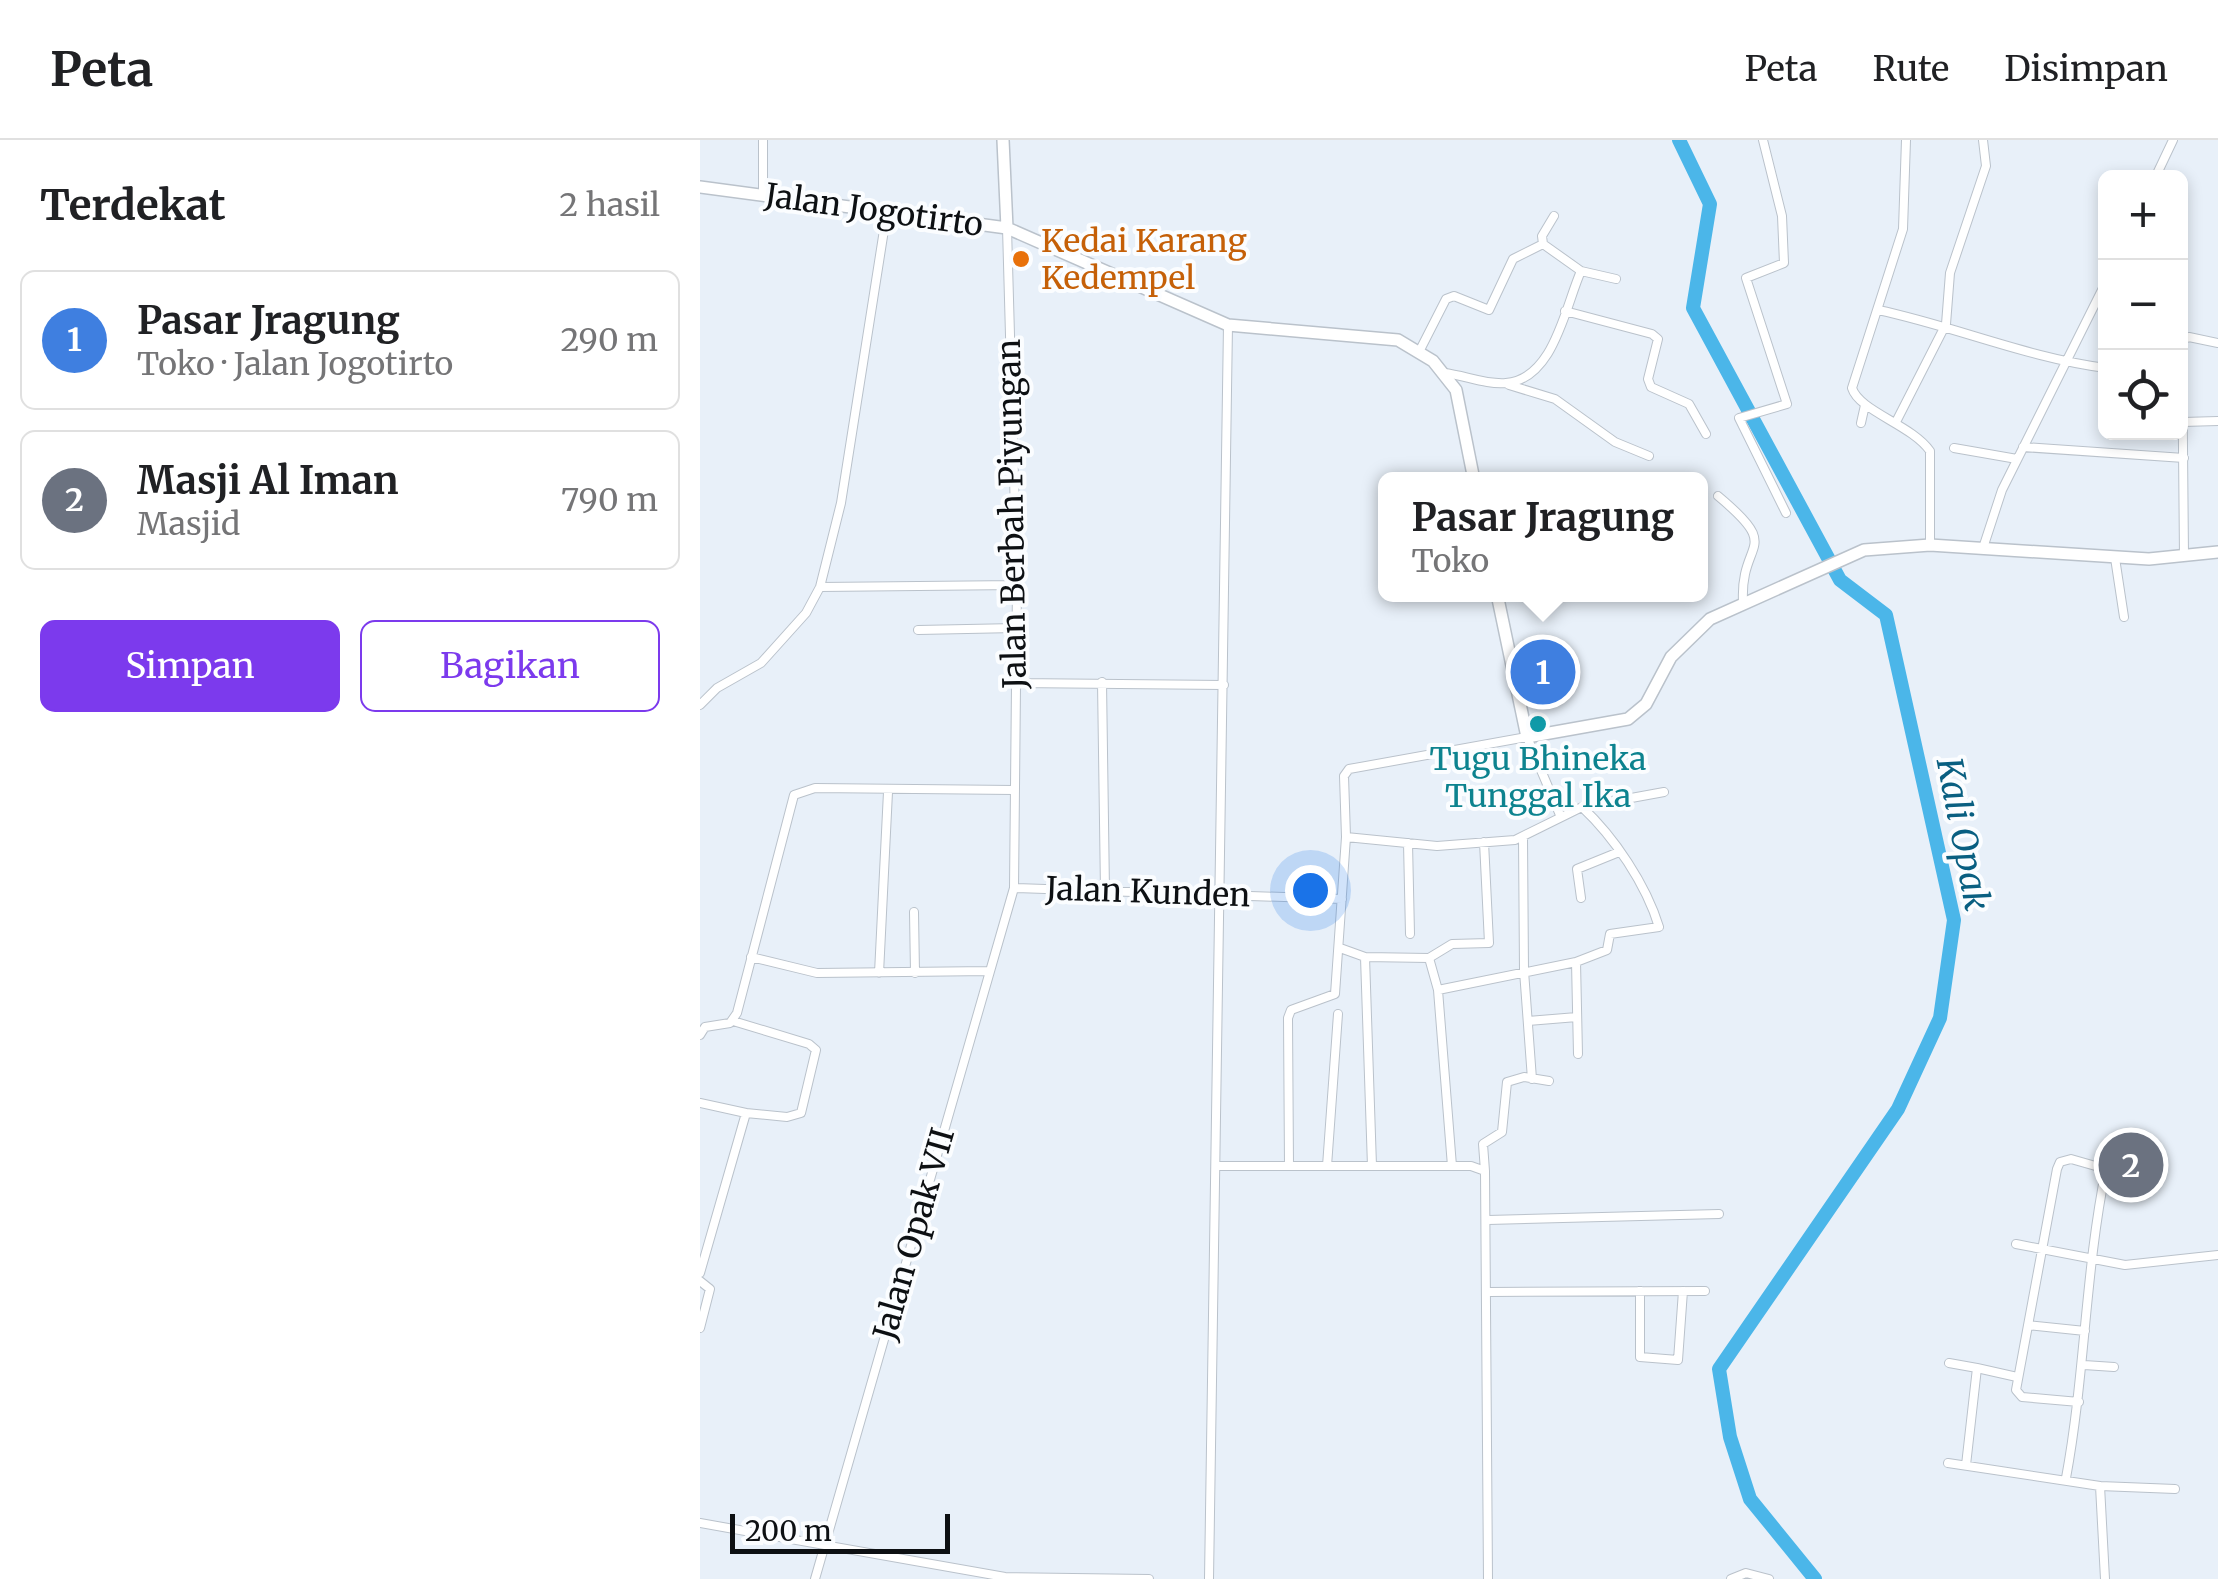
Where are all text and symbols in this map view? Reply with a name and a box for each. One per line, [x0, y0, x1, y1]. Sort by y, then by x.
text: Peta [50, 39, 153, 99]
text: Peta [1745, 47, 1818, 91]
text: Rute [1873, 47, 1949, 91]
text: Disimpan [2004, 47, 2168, 91]
map controls [2098, 170, 2188, 440]
button: + [2098, 170, 2188, 260]
street label: Jalan Jogotirto [761, 175, 986, 245]
text: Terdekat [40, 179, 226, 231]
text: 2 hasil [559, 185, 660, 225]
place label: Kedai Karang Kedempel [1041, 221, 1247, 298]
marker: Kedai Karang Kedempel [1010, 248, 1032, 270]
button: − [2098, 260, 2188, 350]
text: Pasar Jragung [137, 297, 400, 344]
text: 1 [67, 320, 82, 360]
text: 290 m [560, 320, 658, 360]
street label: Jalan Berbah Piyungan [989, 339, 1035, 690]
text: Toko · Jalan Jogotirto [137, 344, 453, 384]
button: locate [2098, 350, 2188, 440]
text: Masji Al Iman [137, 457, 399, 504]
popup [1378, 472, 1708, 602]
text: 2 [65, 480, 84, 520]
text: 790 m [561, 480, 658, 520]
text: Pasar Jragung [1412, 494, 1674, 541]
text: Masjid [137, 504, 240, 544]
text: Toko [1412, 541, 1489, 581]
button: Simpan [40, 620, 340, 712]
button: Bagikan [360, 620, 660, 712]
pin: 1 [1510, 634, 1576, 710]
marker: Tugu Bhineka Tunggal Ika [1527, 713, 1549, 735]
place label: Tugu Bhineka Tunggal Ika [1430, 739, 1646, 816]
water label: Kali Opak [1926, 753, 1999, 914]
your location [1285, 865, 1336, 916]
street label: Jalan Kunden [1044, 868, 1251, 916]
street label: Jalan Opak VII [864, 1124, 963, 1345]
pin: 2 [2098, 1128, 2164, 1202]
scale bar [730, 1509, 950, 1554]
text: 200 m [745, 1513, 832, 1549]

